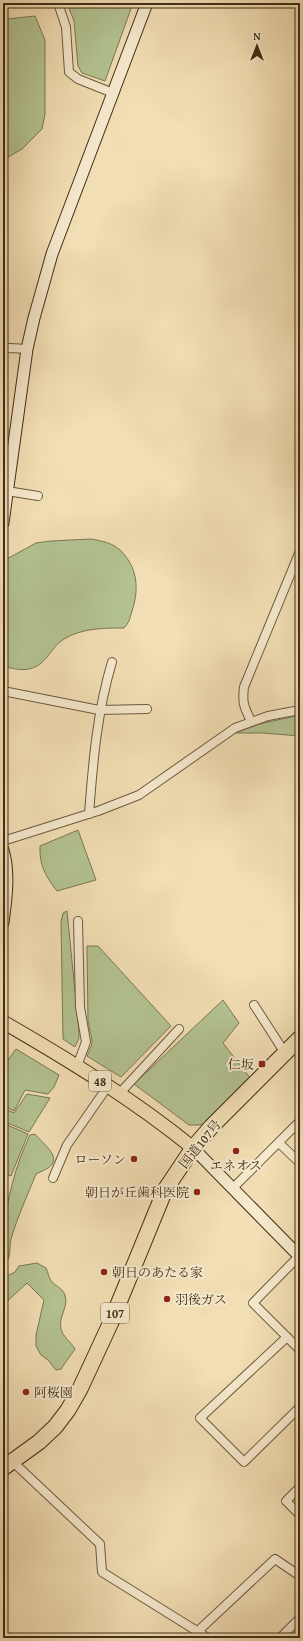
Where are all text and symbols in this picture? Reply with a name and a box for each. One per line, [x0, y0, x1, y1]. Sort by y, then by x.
north arrow [237, 26, 277, 66]
text: N [253, 28, 261, 44]
place label: 仁坂 [228, 1055, 254, 1074]
marker: 仁坂 [257, 1059, 267, 1069]
road number: 48 [89, 1071, 111, 1091]
street label: 国道107号 [174, 1116, 226, 1172]
marker: エネオス [231, 1146, 241, 1156]
place label: ローソン [75, 1150, 126, 1169]
marker: ローソン [129, 1154, 139, 1164]
place label: エネオス [210, 1156, 262, 1175]
place label: 朝日が丘歯科医院 [85, 1183, 189, 1202]
marker: 朝日が丘歯科医院 [192, 1187, 202, 1197]
place label: 朝日のあたる家 [112, 1263, 203, 1282]
marker: 朝日のあたる家 [99, 1267, 109, 1277]
place label: 羽後ガス [175, 1290, 227, 1309]
marker: 羽後ガス [162, 1294, 172, 1304]
road number: 107 [101, 1303, 129, 1323]
place label: 阿桜園 [34, 1383, 73, 1402]
marker: 阿桜園 [21, 1387, 31, 1397]

